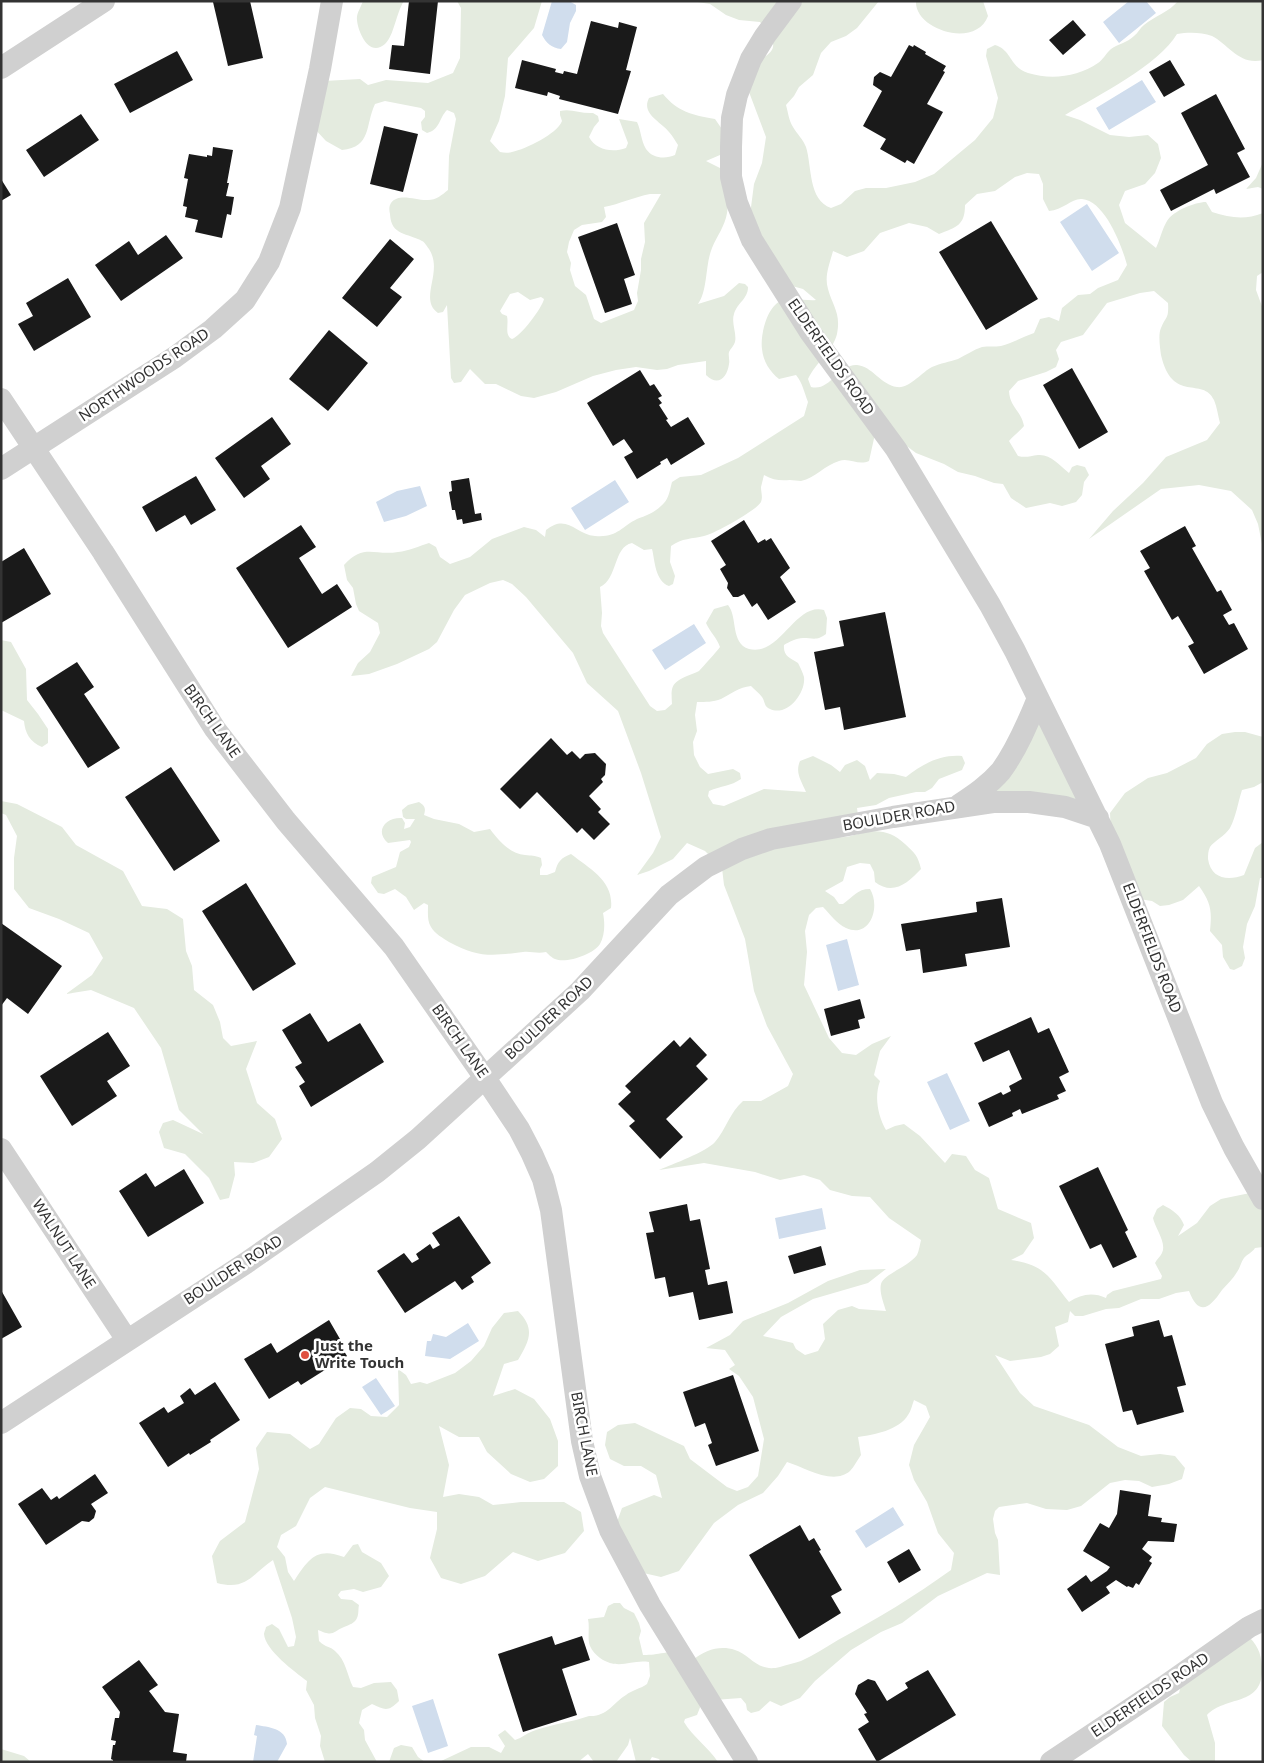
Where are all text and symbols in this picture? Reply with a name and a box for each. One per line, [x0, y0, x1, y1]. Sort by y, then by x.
street label: ELDERFIELDS ROAD [784, 294, 880, 419]
street label: NORTHWOODS ROAD [74, 323, 213, 425]
street label: BIRCH LANE [180, 680, 246, 761]
street label: BOULDER ROAD [841, 795, 957, 835]
street label: ELDERFIELDS ROAD [1119, 880, 1187, 1016]
street label: BOULDER ROAD [500, 971, 597, 1063]
street label: BIRCH LANE [428, 1000, 494, 1081]
street label: WALNUT LANE [29, 1195, 101, 1292]
street label: BOULDER ROAD [179, 1230, 286, 1309]
place label: Just the Write Touch [313, 1335, 404, 1372]
marker: Just the Write Touch [299, 1349, 311, 1361]
street label: BIRCH LANE [567, 1390, 603, 1478]
street label: ELDERFIELDS ROAD [1087, 1647, 1212, 1741]

